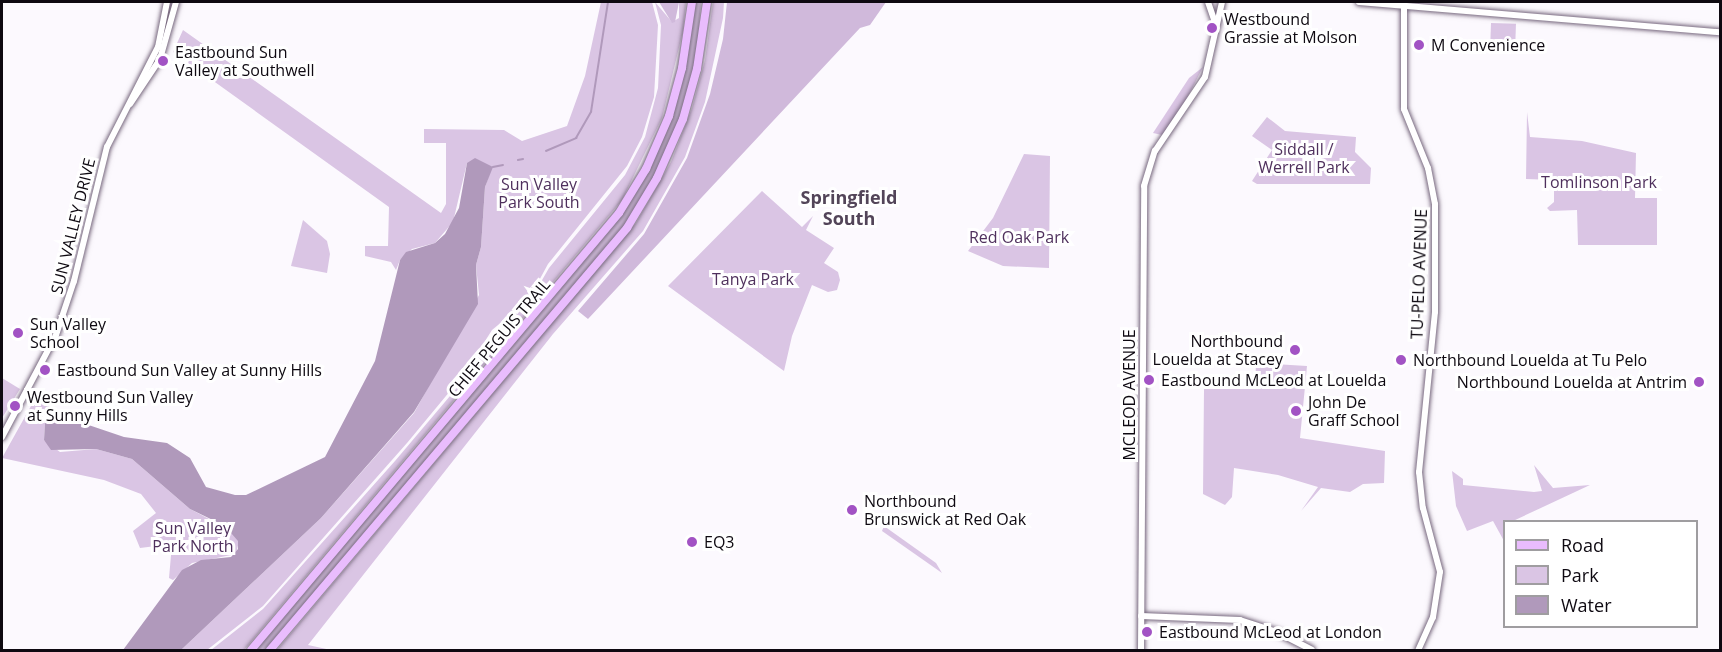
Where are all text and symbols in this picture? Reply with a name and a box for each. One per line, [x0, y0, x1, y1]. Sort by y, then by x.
place label: Westbound Grassie at Molson [1224, 9, 1357, 47]
marker: Westbound Grassie at Molson [1205, 21, 1219, 35]
place label: M Convenience [1431, 35, 1545, 55]
marker: M Convenience [1412, 38, 1426, 52]
place label: Eastbound Sun Valley at Southwell [175, 42, 315, 80]
marker: Eastbound Sun Valley at Southwell [156, 54, 170, 68]
park label: Siddall / Werrell Park [1258, 139, 1350, 177]
street label: SUN VALLEY DRIVE [47, 156, 99, 296]
park label: Tomlinson Park [1541, 172, 1657, 192]
park label: Sun Valley Park South [498, 174, 580, 212]
district label: Springfield South [801, 187, 897, 230]
street label: TU-PELO AVENUE [1407, 209, 1431, 339]
park label: Red Oak Park [969, 227, 1069, 247]
park label: Tanya Park [712, 269, 794, 289]
street label: CHIEF PEGUIS TRAIL [444, 275, 554, 401]
place label: Sun Valley School [30, 314, 106, 352]
marker: Sun Valley School [11, 326, 25, 340]
street label: MCLEOD AVENUE [1119, 329, 1139, 461]
place label: Northbound Louelda at Stacey [1153, 331, 1283, 369]
marker: Northbound Louelda at Stacey [1288, 343, 1302, 357]
place label: Northbound Louelda at Tu Pelo [1413, 350, 1647, 370]
marker: Northbound Louelda at Tu Pelo [1394, 353, 1408, 367]
place label: Eastbound Sun Valley at Sunny Hills [57, 360, 322, 380]
marker: Eastbound Sun Valley at Sunny Hills [38, 363, 52, 377]
place label: Eastbound McLeod at Louelda [1161, 370, 1386, 390]
place label: Northbound Louelda at Antrim [1457, 372, 1687, 392]
marker: Eastbound McLeod at Louelda [1142, 373, 1156, 387]
marker: Northbound Louelda at Antrim [1692, 375, 1706, 389]
place label: Westbound Sun Valley at Sunny Hills [27, 387, 193, 425]
place label: John De Graff School [1308, 392, 1400, 430]
marker: Westbound Sun Valley at Sunny Hills [8, 399, 22, 413]
marker: John De Graff School [1289, 404, 1303, 418]
place label: Northbound Brunswick at Red Oak [864, 491, 1026, 529]
marker: Northbound Brunswick at Red Oak [845, 503, 859, 517]
park label: Sun Valley Park North [152, 518, 234, 556]
legend [1503, 520, 1698, 628]
place label: EQ3 [704, 532, 734, 552]
text: Road [1561, 533, 1604, 557]
marker: EQ3 [685, 535, 699, 549]
text: Park [1561, 563, 1599, 587]
text: Water [1561, 593, 1612, 617]
place label: Eastbound McLeod at London [1159, 622, 1382, 642]
marker: Eastbound McLeod at London [1140, 625, 1154, 639]

